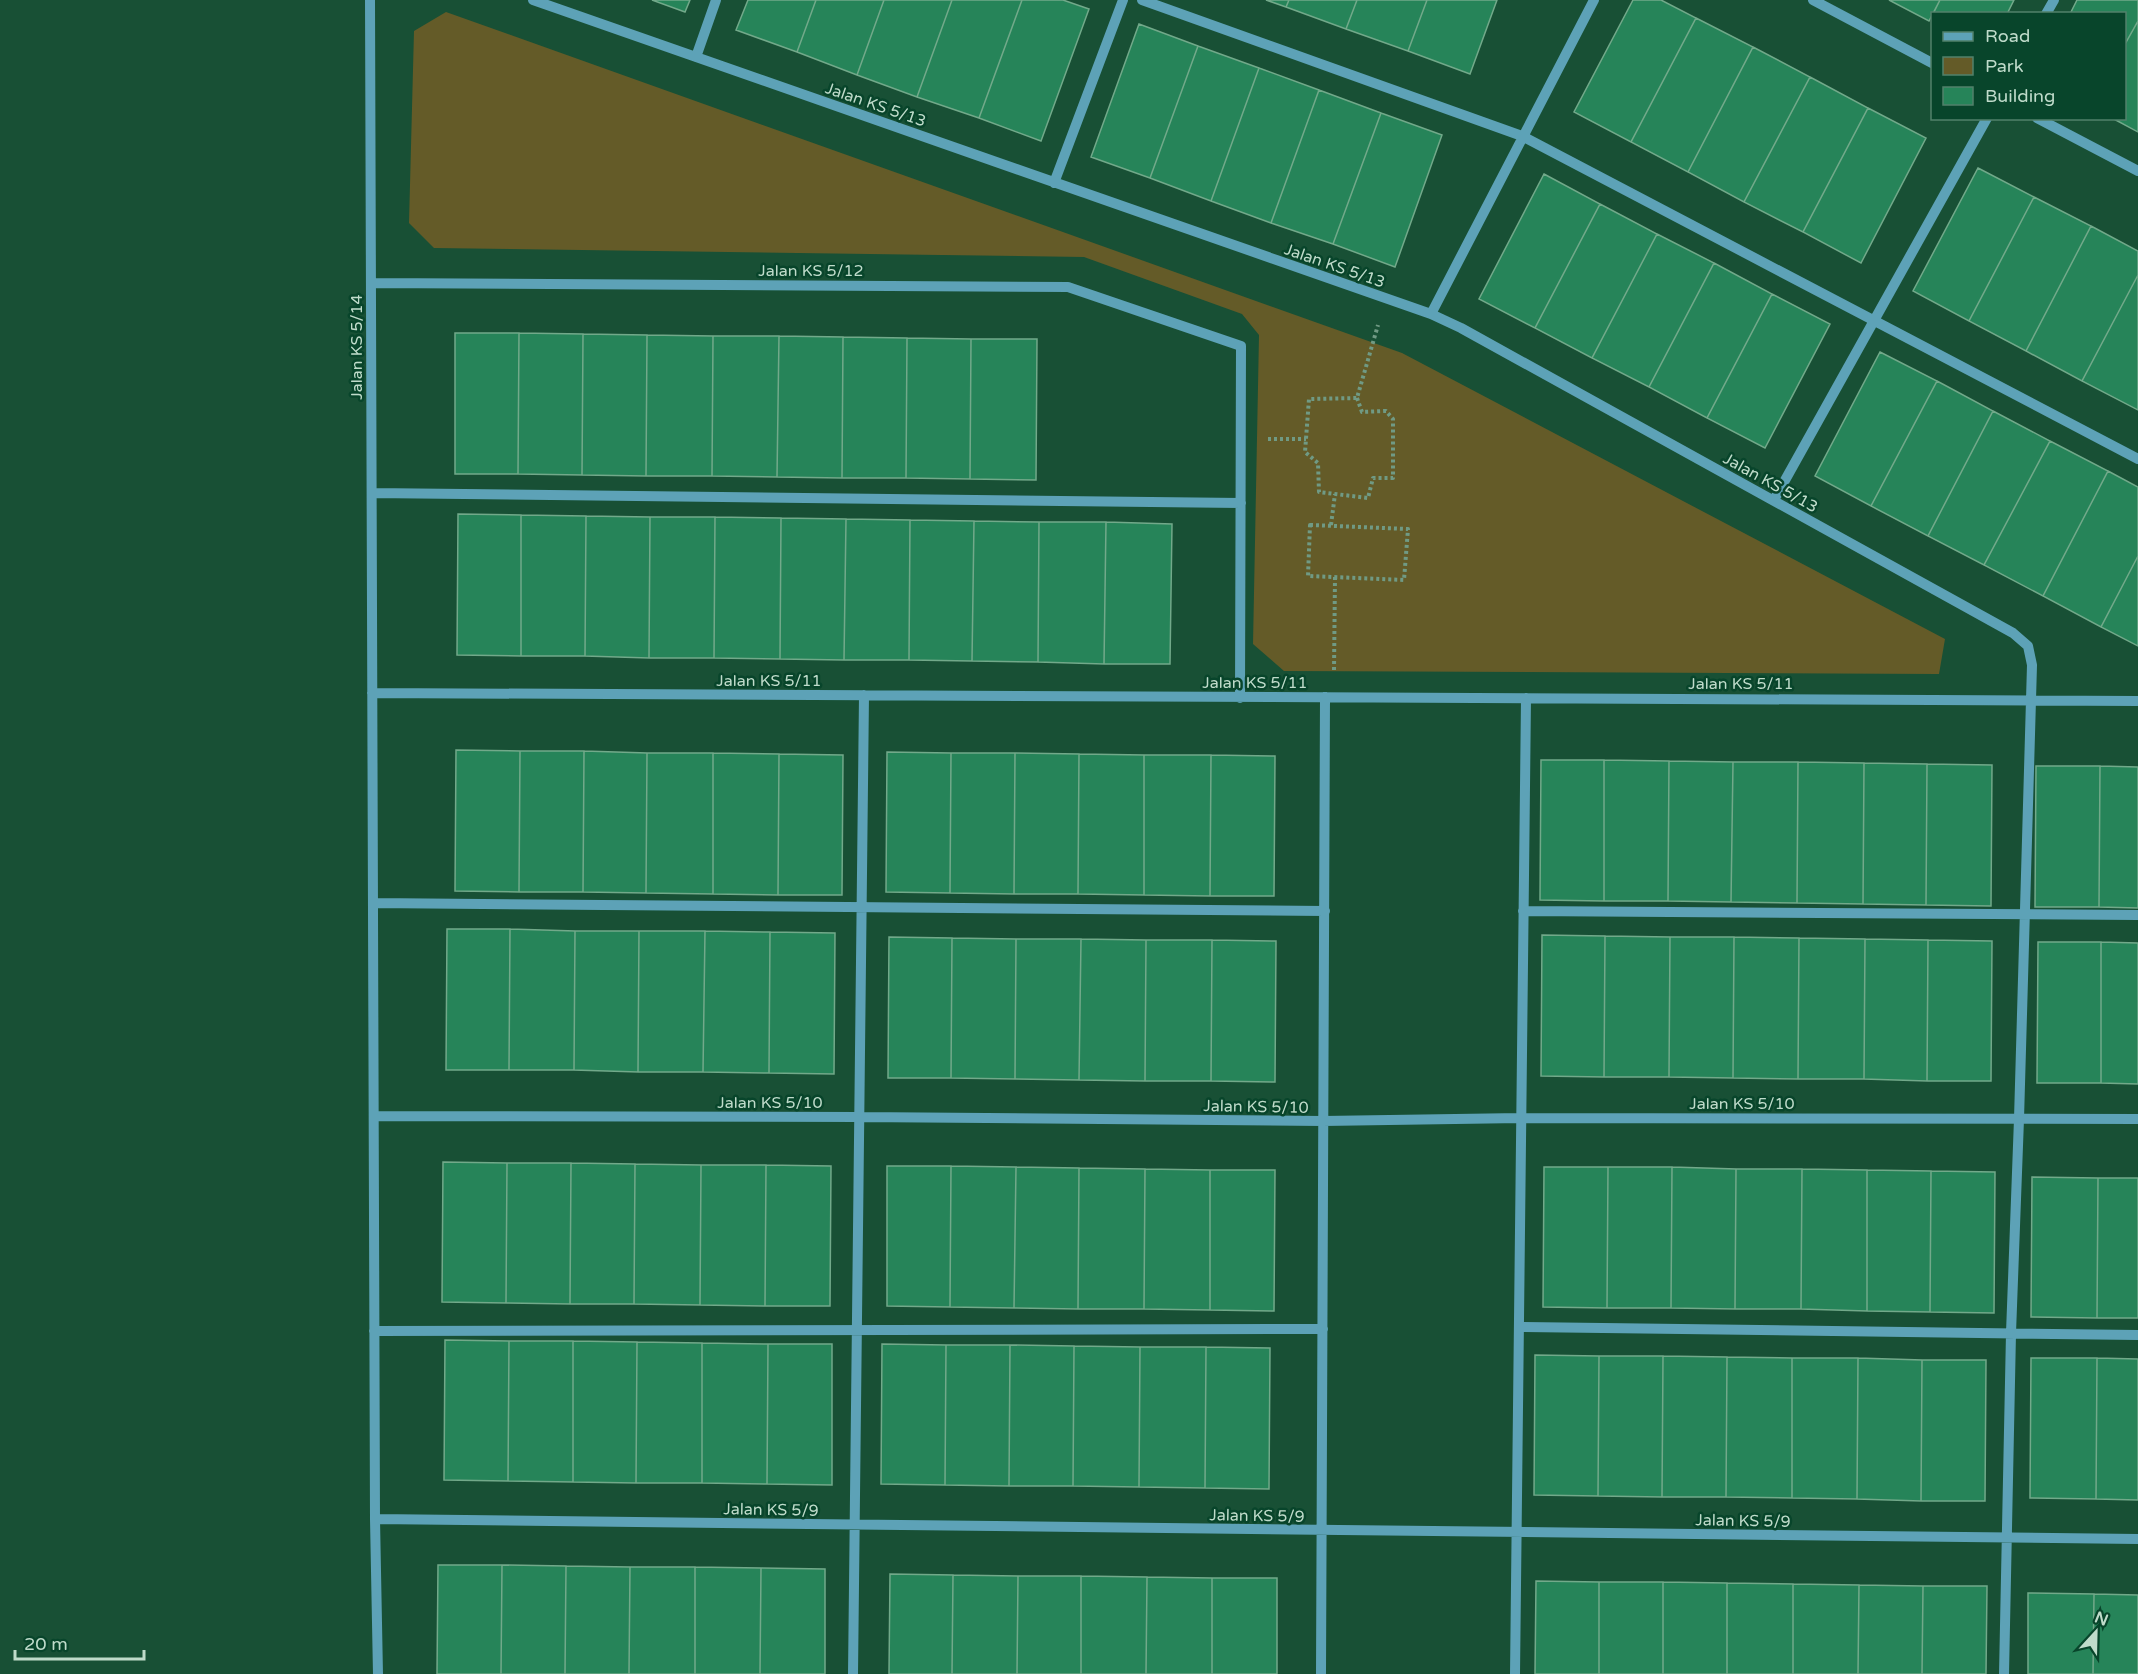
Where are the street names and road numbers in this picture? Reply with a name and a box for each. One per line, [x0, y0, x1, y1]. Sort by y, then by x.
street label: Jalan KS 5/13 [823, 78, 929, 132]
street label: Jalan KS 5/13 [1282, 239, 1388, 293]
street label: Jalan KS 5/12 [758, 261, 864, 281]
street label: Jalan KS 5/14 [347, 294, 367, 400]
street label: Jalan KS 5/13 [1720, 449, 1821, 517]
street label: Jalan KS 5/11 [716, 671, 822, 691]
street label: Jalan KS 5/11 [1202, 673, 1308, 693]
street label: Jalan KS 5/11 [1688, 674, 1794, 694]
street label: Jalan KS 5/10 [717, 1093, 823, 1113]
street label: Jalan KS 5/10 [1689, 1094, 1795, 1114]
street label: Jalan KS 5/10 [1203, 1096, 1309, 1118]
street label: Jalan KS 5/9 [723, 1499, 819, 1521]
street label: Jalan KS 5/9 [1209, 1505, 1305, 1527]
street label: Jalan KS 5/9 [1695, 1510, 1791, 1532]

